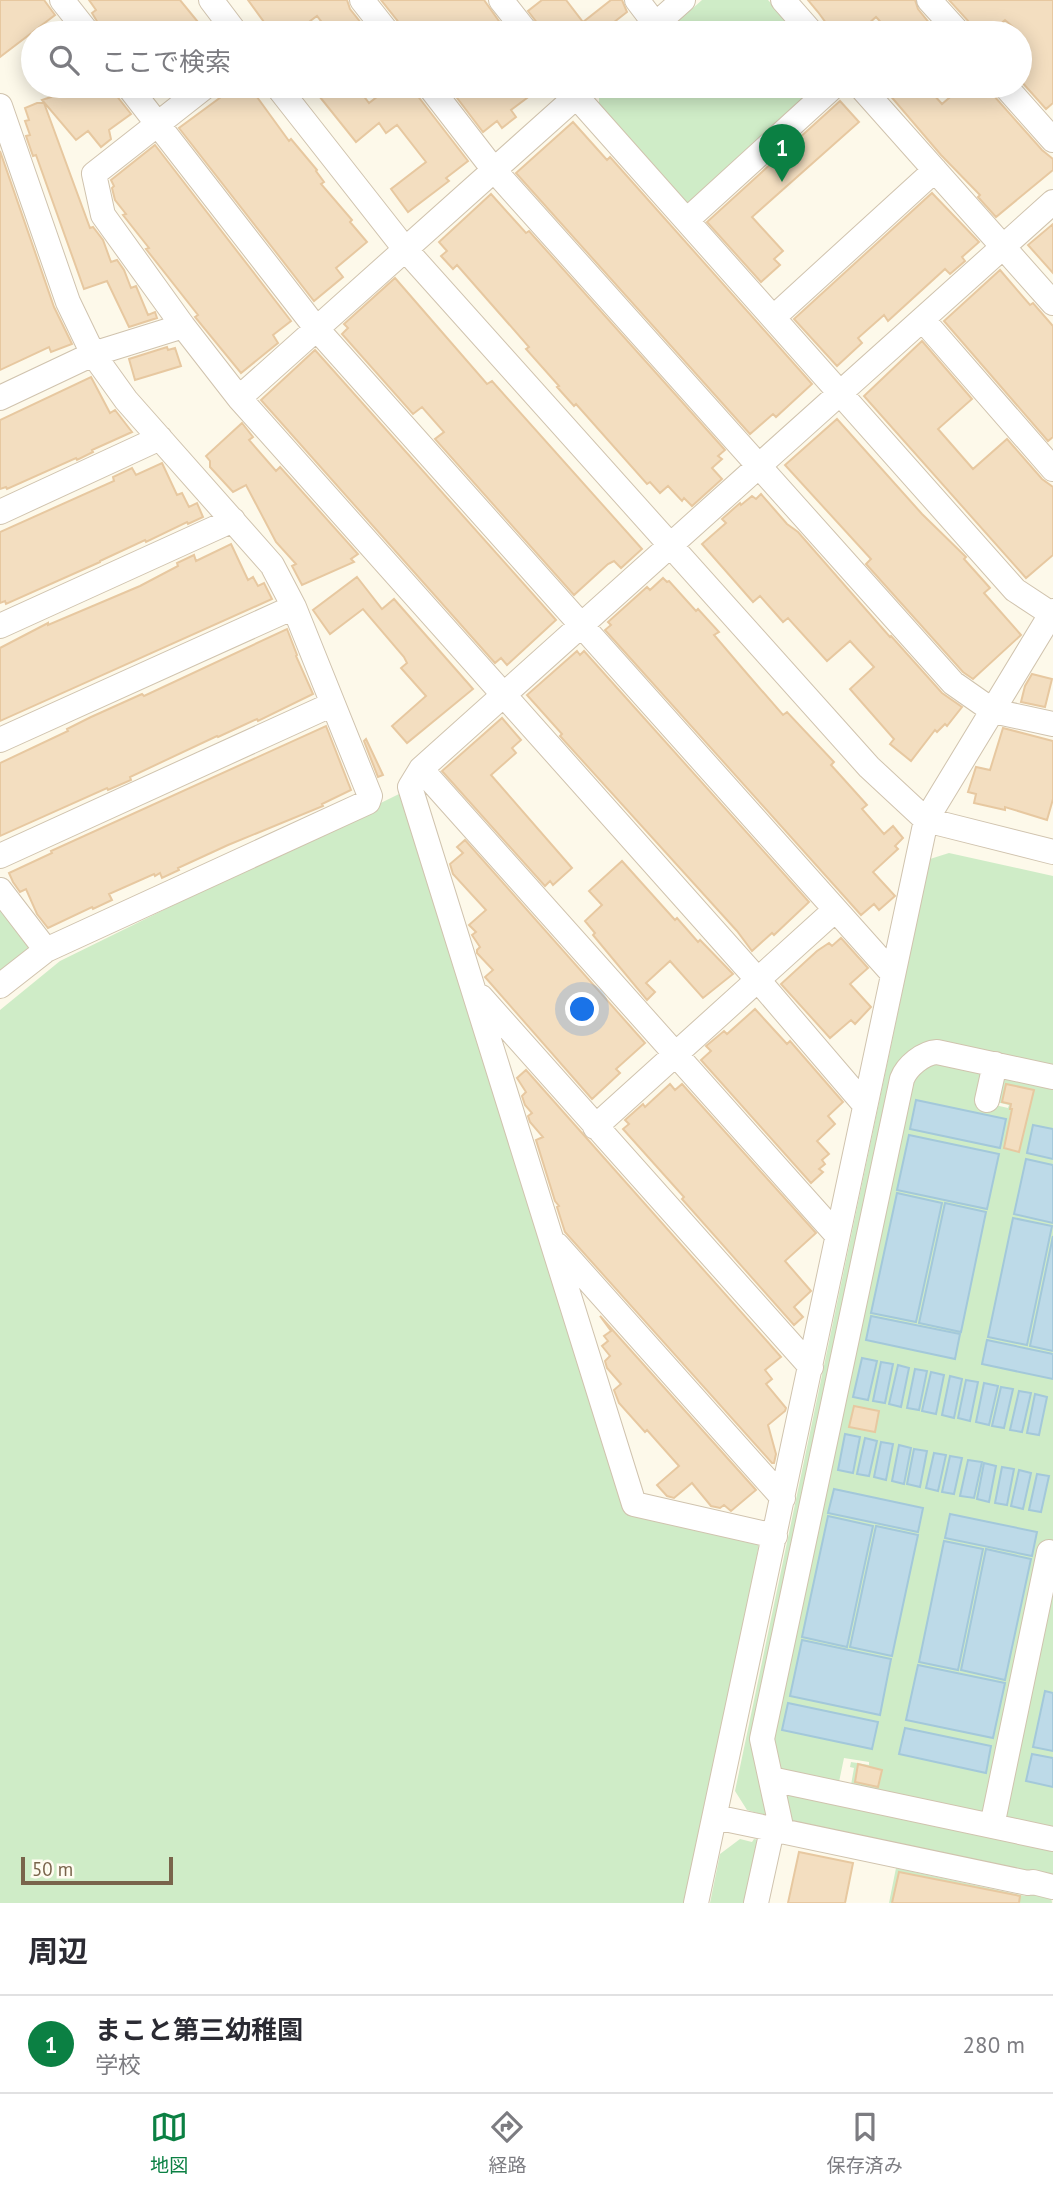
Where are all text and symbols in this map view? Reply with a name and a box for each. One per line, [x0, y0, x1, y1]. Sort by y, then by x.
search box [21, 21, 1032, 98]
icon: search [45, 41, 83, 79]
text: ここで検索 [101, 45, 231, 78]
pin: 1 [759, 124, 805, 182]
your location [565, 992, 599, 1026]
scale bar [21, 1854, 173, 1886]
text: 50 m [32, 1857, 73, 1881]
text: 周辺 [28, 1931, 88, 1970]
text: まこと第三幼稚園 [95, 2013, 303, 2046]
text: 1 [44, 2030, 58, 2059]
text: 280 m [963, 2030, 1025, 2059]
text: 学校 [95, 2050, 141, 2079]
tab: 地図 [150, 2108, 188, 2177]
tab: 経路 [488, 2108, 527, 2177]
tab: 保存済み [827, 2108, 903, 2177]

